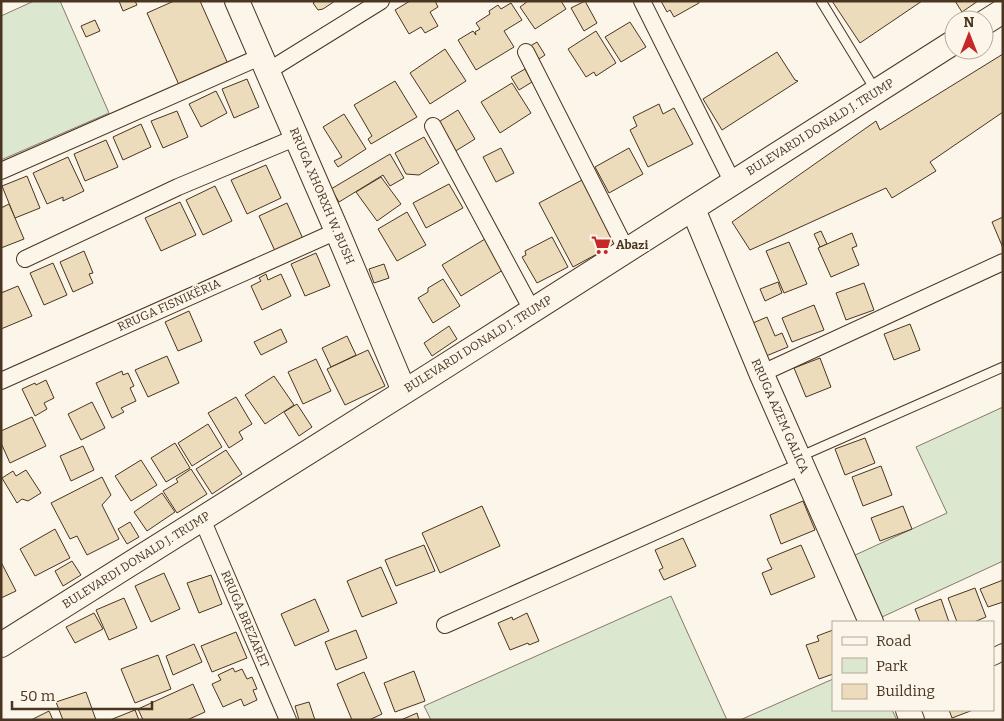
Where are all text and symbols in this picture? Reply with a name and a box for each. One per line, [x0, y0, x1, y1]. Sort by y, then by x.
north arrow [944, 10, 994, 60]
text: N [964, 14, 975, 31]
street label: BULEVARDI DONALD J. TRUMP [744, 76, 896, 178]
street label: RRUGA XHORXH W. BUSH [287, 125, 357, 267]
supermarket icon: Abazi [590, 234, 612, 256]
place label: Abazi [616, 238, 648, 252]
street label: RRUGA FISNIKËRIA [115, 275, 223, 334]
street label: BULEVARDI DONALD J. TRUMP [402, 293, 554, 395]
street label: RRUGA AZEM GALICA [748, 357, 812, 476]
street label: BULEVARDI DONALD J. TRUMP [60, 509, 212, 611]
street label: RRUGA BREZARET [218, 568, 272, 670]
legend [832, 621, 994, 711]
text: Road [876, 632, 911, 650]
text: Park [876, 657, 908, 675]
scale bar [12, 678, 152, 710]
text: Building [876, 682, 935, 700]
text: 50 m [20, 687, 56, 705]

